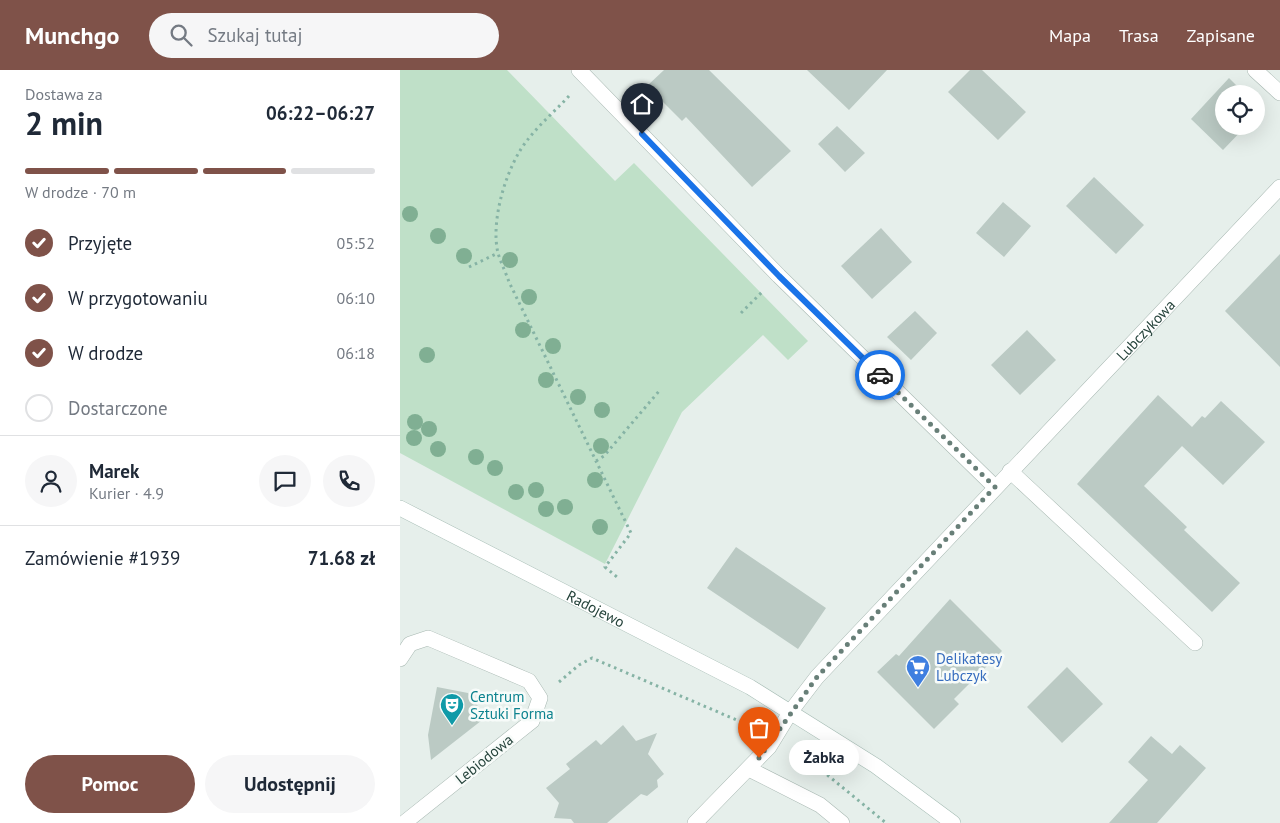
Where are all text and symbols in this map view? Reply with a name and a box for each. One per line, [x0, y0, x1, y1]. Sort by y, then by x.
search box [149, 13, 499, 58]
text: Munchgo [25, 20, 119, 51]
icon: search [167, 21, 195, 49]
text: Szukaj tutaj [207, 23, 303, 47]
text: Mapa [1049, 24, 1091, 47]
text: Trasa [1119, 24, 1159, 47]
text: Zapisane [1187, 24, 1255, 47]
pin [621, 83, 663, 134]
text: Dostawa za [25, 84, 103, 104]
map controls [1215, 85, 1265, 135]
button: locate [1215, 85, 1265, 135]
icon: home [628, 90, 656, 118]
text: 06:22–06:27 [266, 101, 375, 125]
text: 2 min [25, 102, 103, 144]
text: W drodze · 70 m [25, 182, 136, 202]
icon: check [25, 229, 53, 257]
text: Przyjęte [68, 231, 132, 255]
text: 05:52 [337, 233, 375, 253]
icon: check [25, 284, 53, 312]
text: W przygotowaniu [68, 286, 208, 310]
text: 06:10 [337, 288, 375, 308]
street label: Lubczykowa [1112, 295, 1179, 364]
icon: check [25, 339, 53, 367]
text: W drodze [68, 341, 143, 365]
text: 06:18 [337, 343, 375, 363]
courier [855, 350, 905, 400]
icon: car [866, 361, 894, 389]
text: Dostarczone [68, 396, 168, 420]
button: person [25, 455, 77, 507]
button: chat [259, 455, 311, 507]
button: phone [323, 455, 375, 507]
text: Marek [89, 459, 139, 483]
text: Kurier · 4.9 [89, 483, 164, 503]
text: Zamówienie #1939 [25, 546, 180, 570]
text: 71.68 zł [308, 546, 375, 570]
street label: Radojewo [564, 585, 628, 631]
place label: Delikatesy Lubczyk [936, 649, 1002, 685]
supermarket icon: Delikatesy Lubczyk [905, 654, 931, 688]
place label: Centrum Sztuki Forma [470, 687, 554, 723]
theatre icon: Centrum Sztuki Forma [439, 692, 465, 726]
pin [738, 707, 780, 758]
icon: bag [745, 714, 773, 742]
street label: Lebiodowa [451, 730, 517, 788]
callout: Żabka [789, 740, 859, 776]
text: Żabka [804, 747, 844, 767]
button: Pomoc [25, 755, 195, 813]
button: Udostępnij [205, 755, 375, 813]

